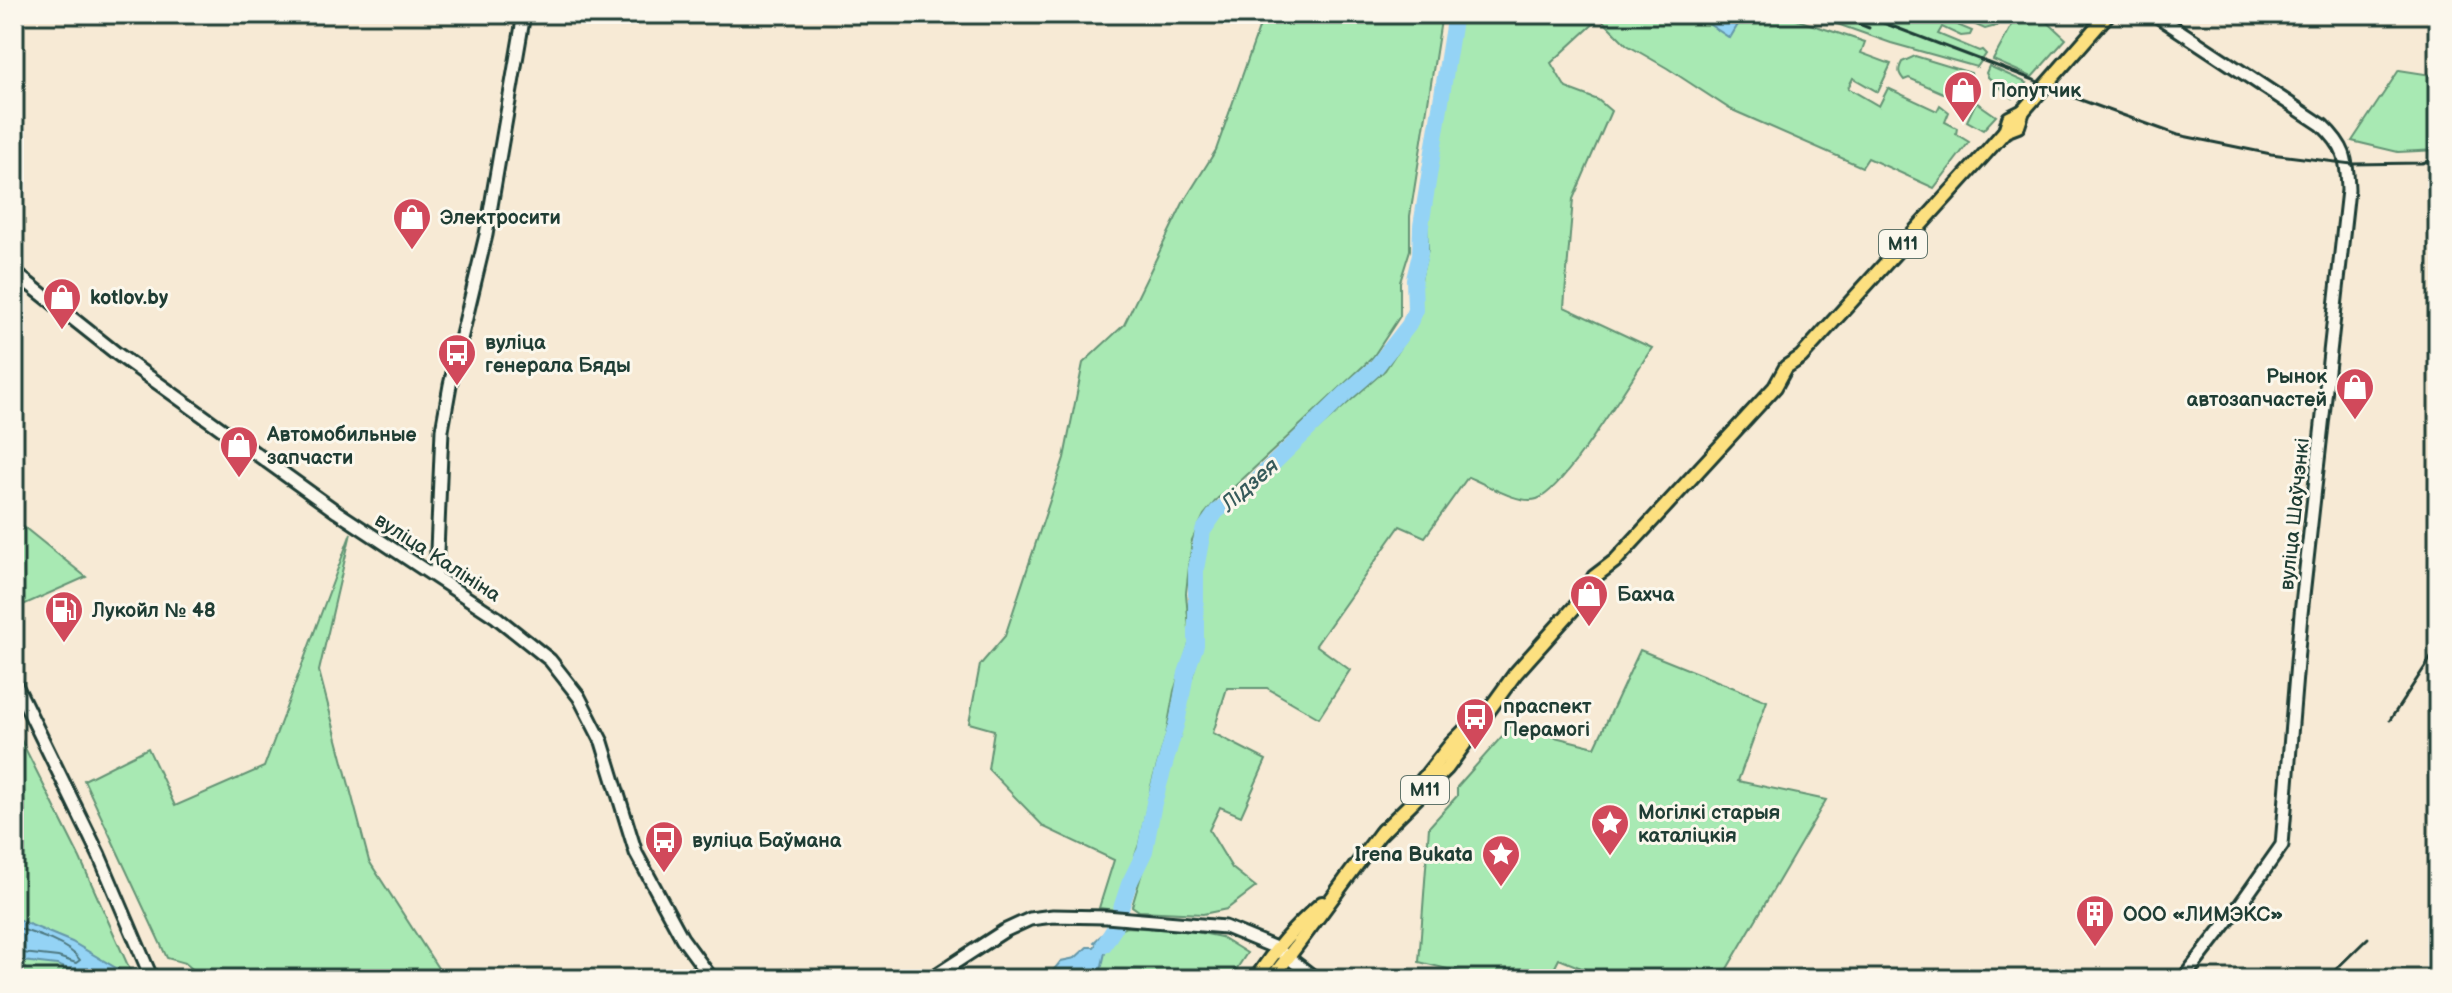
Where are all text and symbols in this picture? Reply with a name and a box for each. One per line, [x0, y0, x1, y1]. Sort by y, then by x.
shop icon: Попутчик [1942, 69, 1984, 124]
place label: Попутчик [1991, 79, 2081, 103]
shop icon: Электросити [391, 196, 433, 251]
place label: Электросити [440, 206, 561, 230]
road number: М11 [1879, 230, 1927, 258]
shop icon: kotlov.by [41, 276, 83, 331]
place label: kotlov.by [90, 286, 169, 310]
place label: вуліца генерала Бяды [485, 331, 631, 378]
bus stop icon: вуліца генерала Бяды [436, 332, 478, 387]
place label: Рынок автозапчастей [2187, 365, 2327, 412]
shop icon: Рынок автозапчастей [2334, 366, 2376, 421]
place label: Автомобильные запчасти [266, 423, 417, 470]
shop icon: Автомобильные запчасти [218, 424, 260, 479]
street label: вуліца Шаўчэнкі [2275, 437, 2315, 591]
water label: Лідзея [1214, 453, 1284, 519]
street label: вуліца Калініна [370, 508, 505, 608]
shop icon: Бахча [1568, 573, 1610, 628]
place label: Бахча [1617, 583, 1675, 607]
fuel station icon: Лукойл № 48 [43, 589, 85, 644]
place label: Лукойл № 48 [91, 599, 216, 623]
place label: праспект Перамогі [1503, 695, 1592, 742]
bus stop icon: праспект Перамогі [1454, 696, 1496, 751]
road number: М11 [1401, 776, 1449, 804]
place label: Могілкі старыя каталіцкія [1638, 801, 1780, 848]
place icon: Могілкі старыя каталіцкія [1589, 802, 1631, 857]
bus stop icon: вуліца Баўмана [643, 819, 685, 874]
place label: вуліца Баўмана [692, 829, 842, 853]
place icon: Irena Bukata [1480, 833, 1522, 888]
place label: Irena Bukata [1354, 843, 1473, 867]
building icon: ООО «ЛИМЭКС» [2074, 893, 2116, 948]
place label: ООО «ЛИМЭКС» [2123, 903, 2283, 927]

